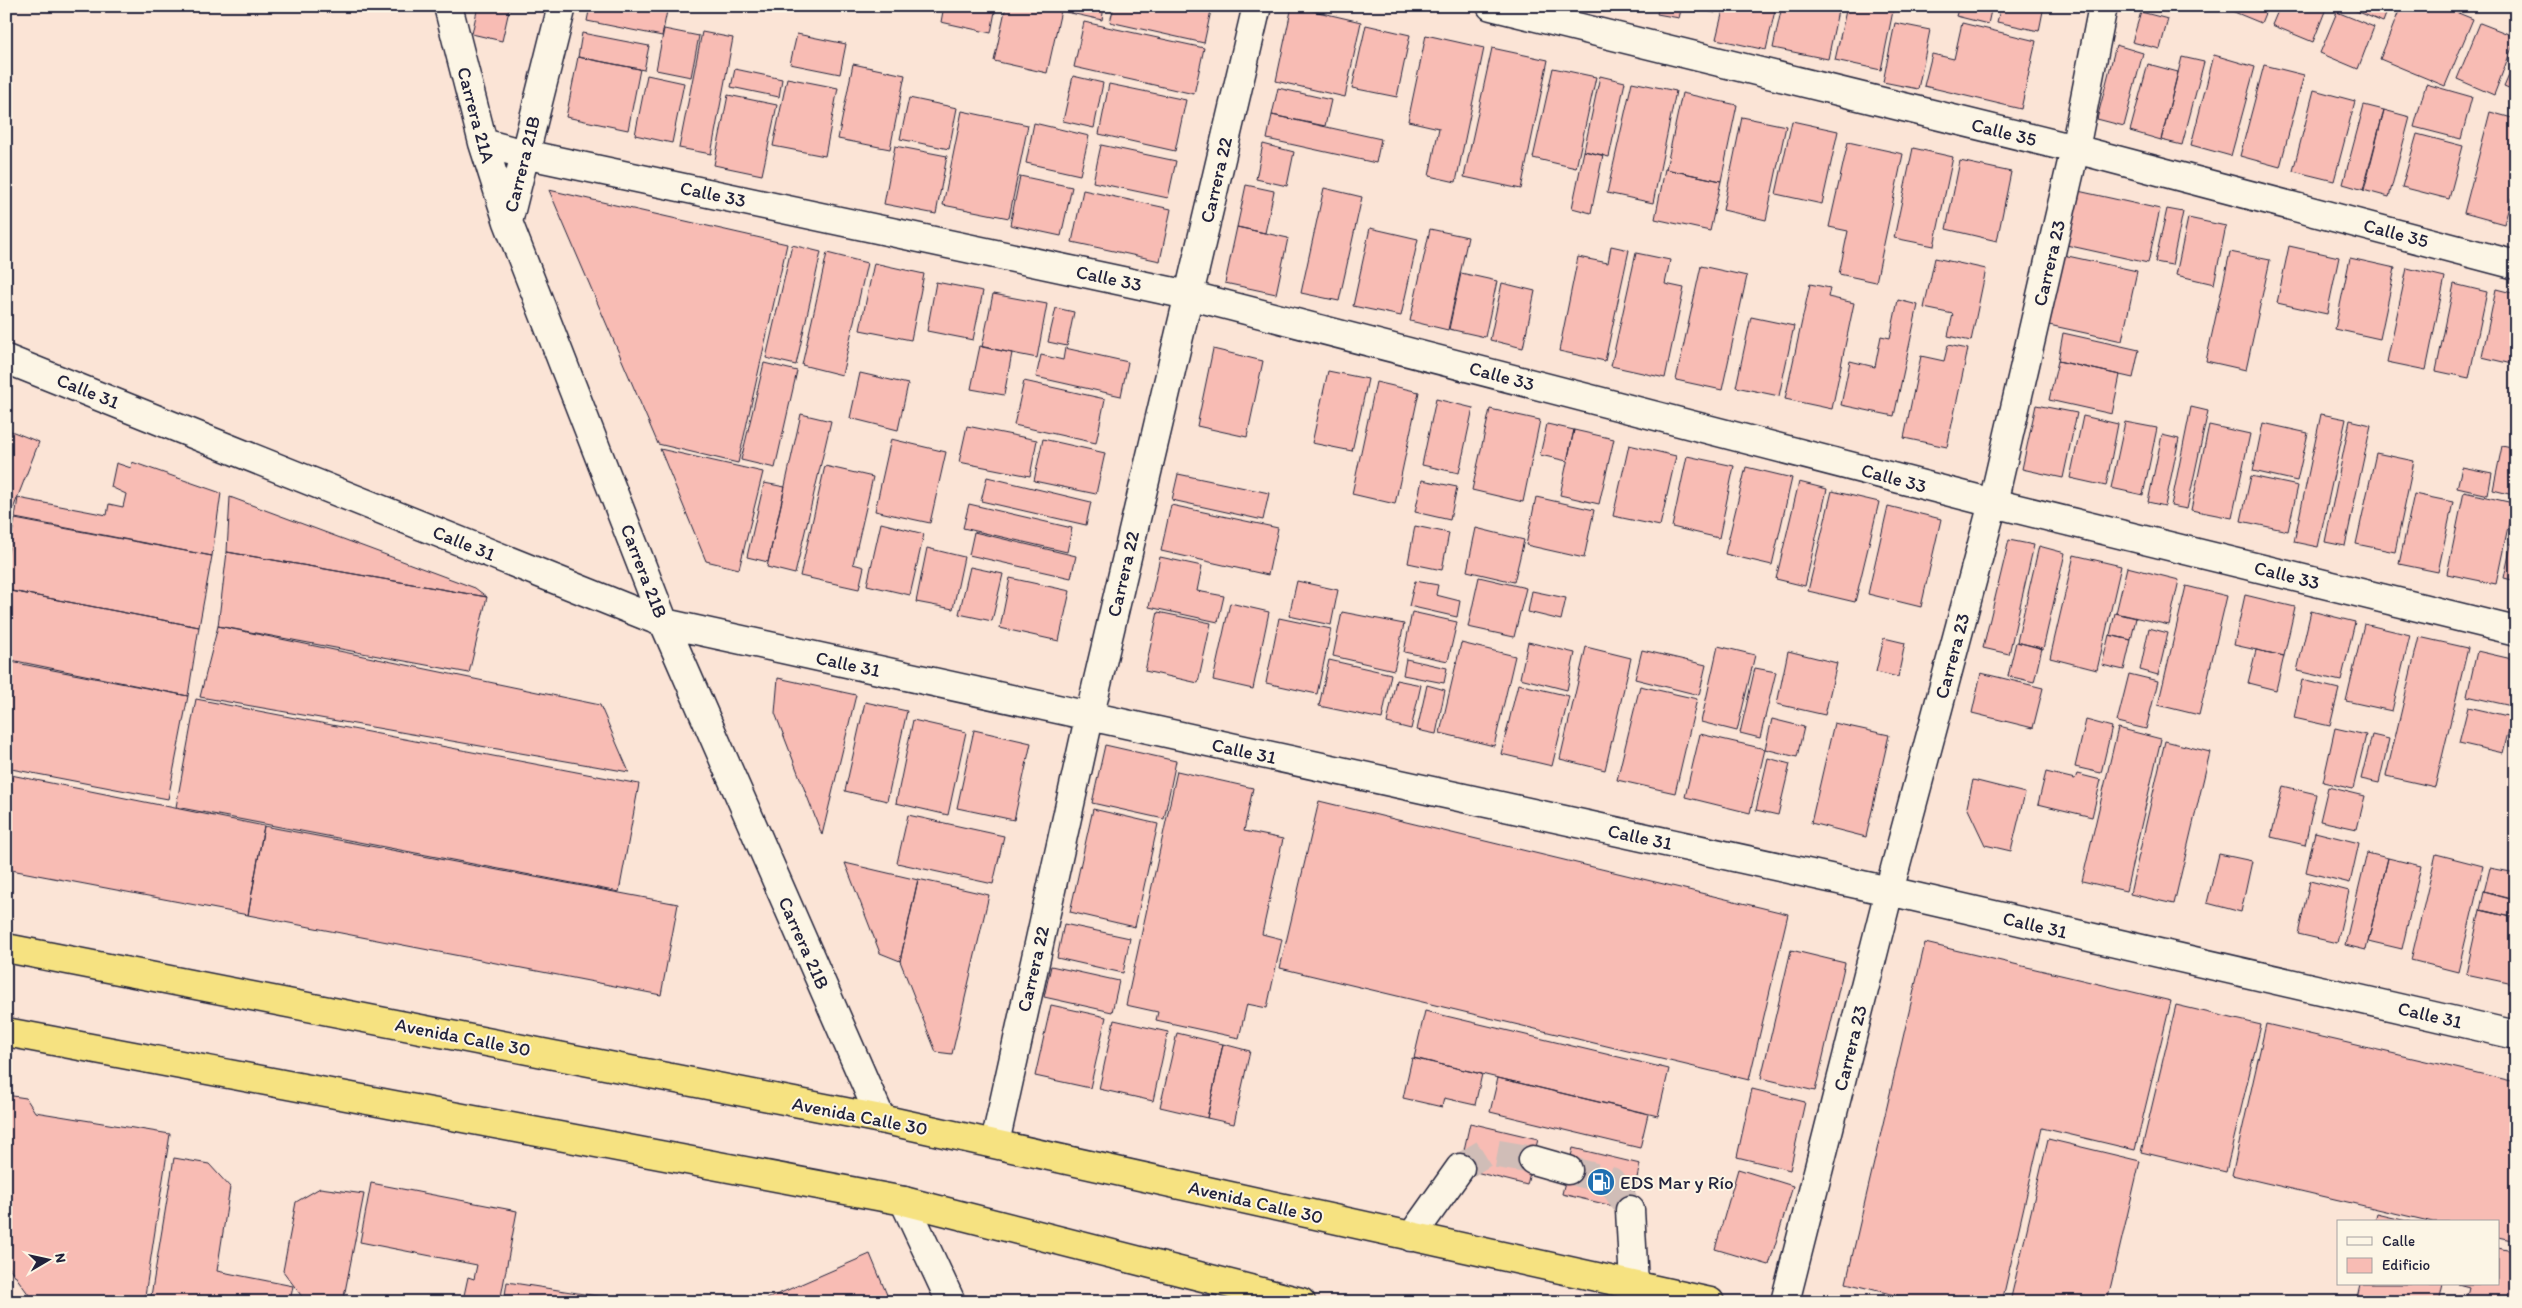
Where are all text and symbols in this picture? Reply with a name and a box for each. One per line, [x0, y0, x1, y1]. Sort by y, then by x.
street label: Carrera 21A [452, 64, 500, 166]
street label: Carrera 21B [499, 113, 545, 215]
street label: Calle 35 [1969, 113, 2039, 151]
street label: Carrera 22 [1195, 135, 1237, 225]
street label: Calle 33 [678, 176, 748, 212]
street label: Calle 35 [2361, 213, 2431, 253]
street label: Carrera 23 [2028, 218, 2070, 308]
street label: Calle 33 [1074, 260, 1144, 296]
street label: Calle 33 [1467, 356, 1537, 396]
street label: Calle 31 [53, 368, 123, 414]
street label: Calle 33 [1859, 458, 1929, 498]
street label: Calle 31 [429, 520, 499, 566]
street label: Carrera 21B [616, 521, 672, 621]
street label: Carrera 22 [1102, 529, 1144, 619]
street label: Calle 33 [2252, 556, 2322, 594]
street label: Carrera 23 [1930, 611, 1974, 701]
street label: Calle 31 [814, 646, 883, 682]
street label: Calle 31 [1210, 733, 1279, 769]
street label: Calle 31 [1606, 819, 1675, 855]
street label: Carrera 21B [773, 893, 835, 993]
street label: Calle 31 [2001, 906, 2070, 944]
street label: Carrera 22 [1012, 924, 1054, 1014]
street label: Calle 31 [2396, 996, 2465, 1034]
street label: Carrera 23 [1828, 1003, 1872, 1093]
street label: Avenida Calle 30 [393, 1013, 533, 1061]
street label: Avenida Calle 30 [790, 1092, 930, 1140]
fuel station icon: EDS Mar y Río [1586, 1167, 1616, 1197]
place label: EDS Mar y Río [1620, 1171, 1734, 1194]
street label: Avenida Calle 30 [1186, 1175, 1326, 1229]
legend [2337, 1220, 2500, 1286]
text: Calle [2382, 1232, 2415, 1250]
north arrow [22, 1236, 72, 1286]
text: N [51, 1252, 69, 1264]
text: Edificio [2382, 1256, 2430, 1274]

